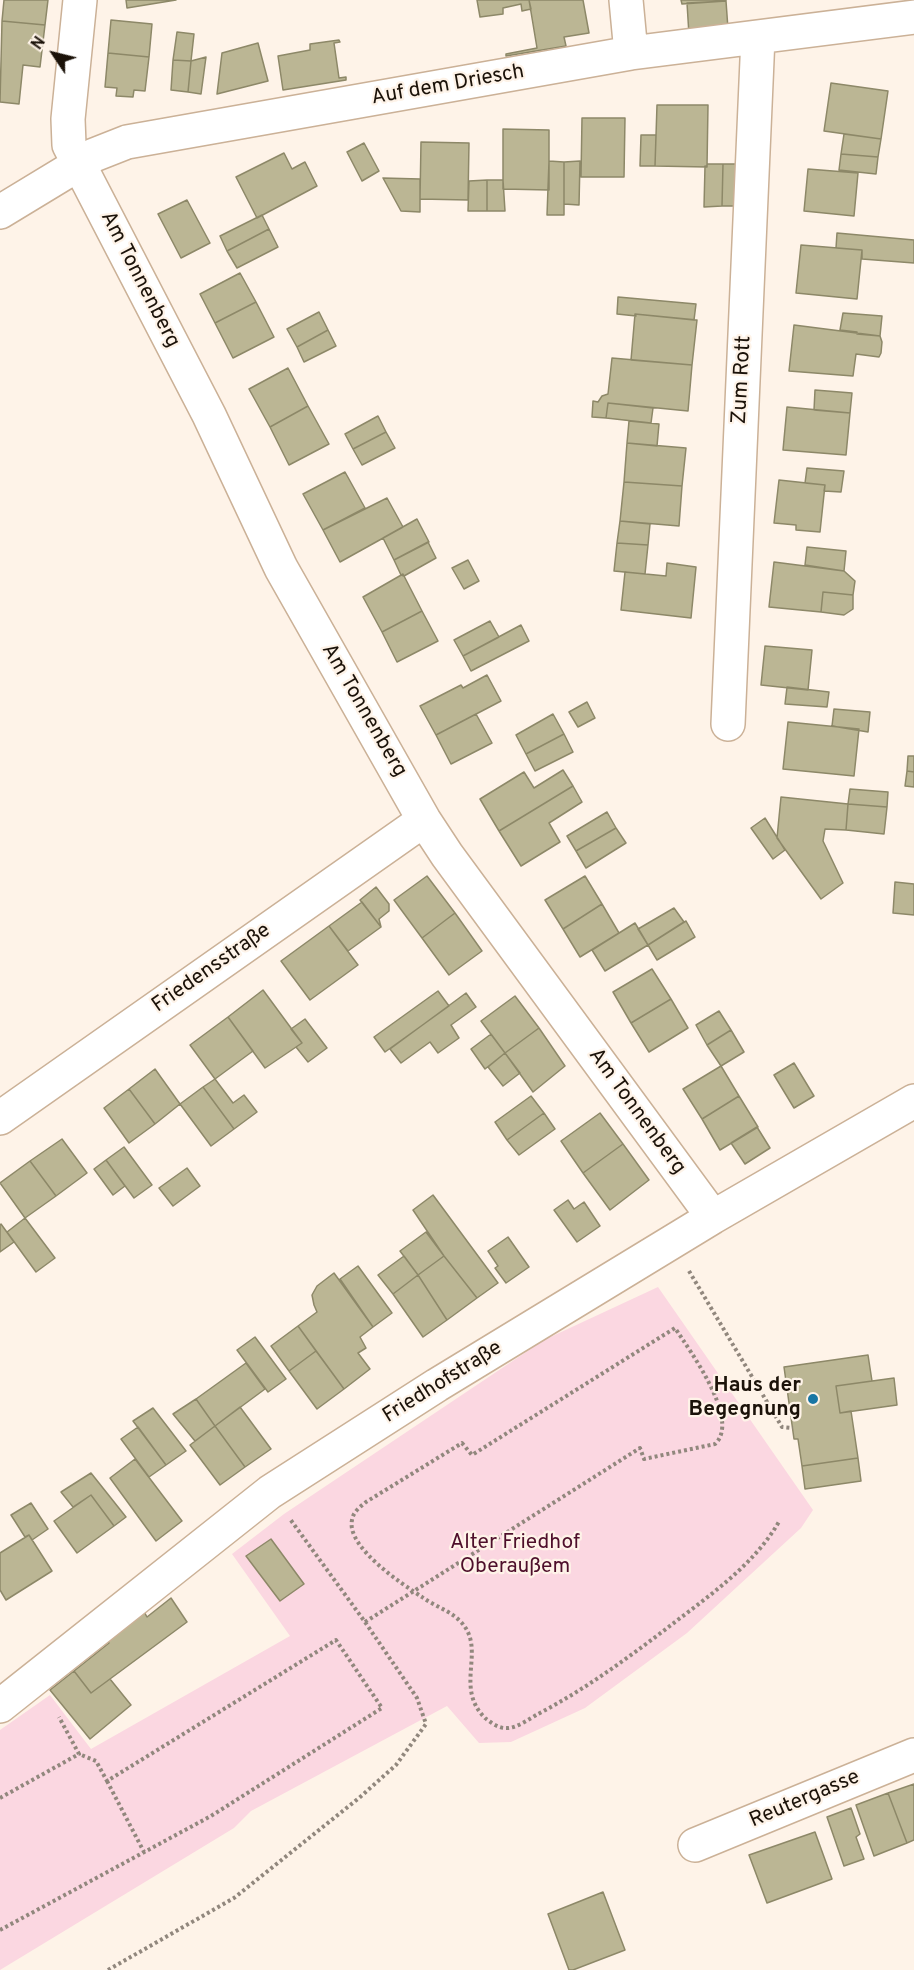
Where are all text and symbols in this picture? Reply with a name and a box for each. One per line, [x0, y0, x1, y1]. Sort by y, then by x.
north arrow [24, 24, 84, 84]
text: N [28, 33, 51, 54]
street label: Auf dem Driesch [370, 60, 526, 112]
street label: Am Tonnenberg [94, 208, 184, 352]
street label: Zum Rott [728, 335, 758, 425]
street label: Am Tonnenberg [315, 640, 411, 782]
street label: Friedensstraße [148, 919, 276, 1019]
street label: Am Tonnenberg [582, 1044, 690, 1180]
street label: Friedhofstraße [379, 1336, 507, 1430]
place label: Haus der Begegnung [689, 1374, 801, 1424]
marker: Haus der Begegnung [806, 1392, 820, 1406]
park label: Alter Friedhof Oberaußem [450, 1531, 580, 1581]
street label: Reutergasse [746, 1765, 864, 1835]

